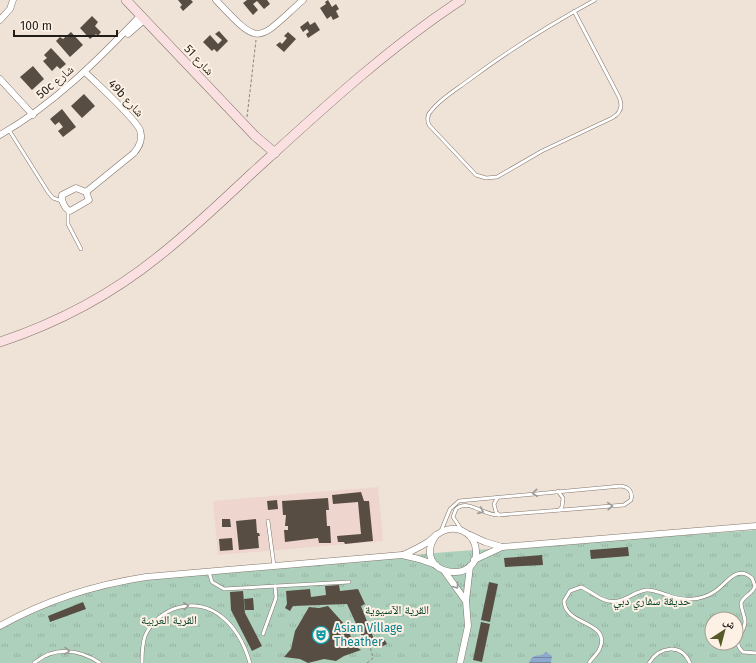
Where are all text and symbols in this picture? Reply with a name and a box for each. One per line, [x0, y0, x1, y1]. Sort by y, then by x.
scale bar [14, 12, 117, 38]
text: 100 m [20, 19, 52, 33]
street label: شارع 51 [181, 42, 217, 79]
street label: 50c شارع [33, 62, 77, 102]
street label: 49b شارع [105, 77, 147, 120]
one-way arrow [532, 489, 538, 498]
one-way arrow [607, 502, 613, 511]
one-way arrow [477, 506, 485, 514]
one-way arrow [451, 581, 458, 588]
park label: حديقة سفاري دبي [613, 594, 691, 611]
one-way arrow [183, 602, 189, 611]
park label: القرية الآسيوية [365, 603, 429, 617]
north arrow [704, 611, 744, 651]
park label: القرية العربية [141, 613, 197, 627]
text: ش [720, 615, 738, 633]
place label: Asian Village Theather [334, 621, 403, 649]
theatre icon: Asian Village Theather [311, 625, 331, 645]
one-way arrow [64, 647, 70, 656]

